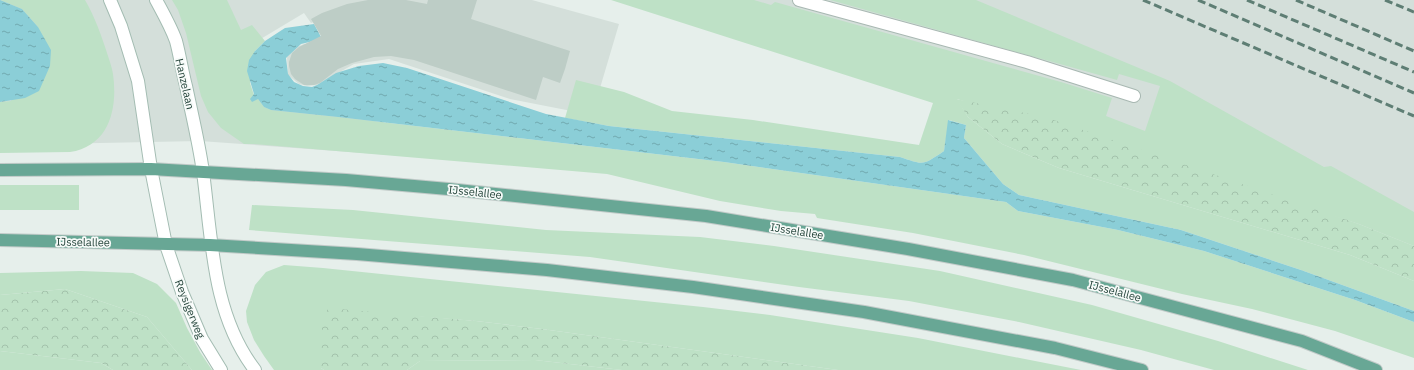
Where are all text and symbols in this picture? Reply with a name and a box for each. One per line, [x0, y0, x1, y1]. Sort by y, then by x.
street label: Hanzelaan [172, 57, 198, 111]
street label: IJsselallee [448, 182, 502, 202]
street label: IJsselallee [769, 220, 825, 242]
street label: IJsselallee [56, 235, 110, 249]
street label: Reysigerweg [172, 277, 208, 341]
street label: IJsselallee [1087, 277, 1143, 305]

